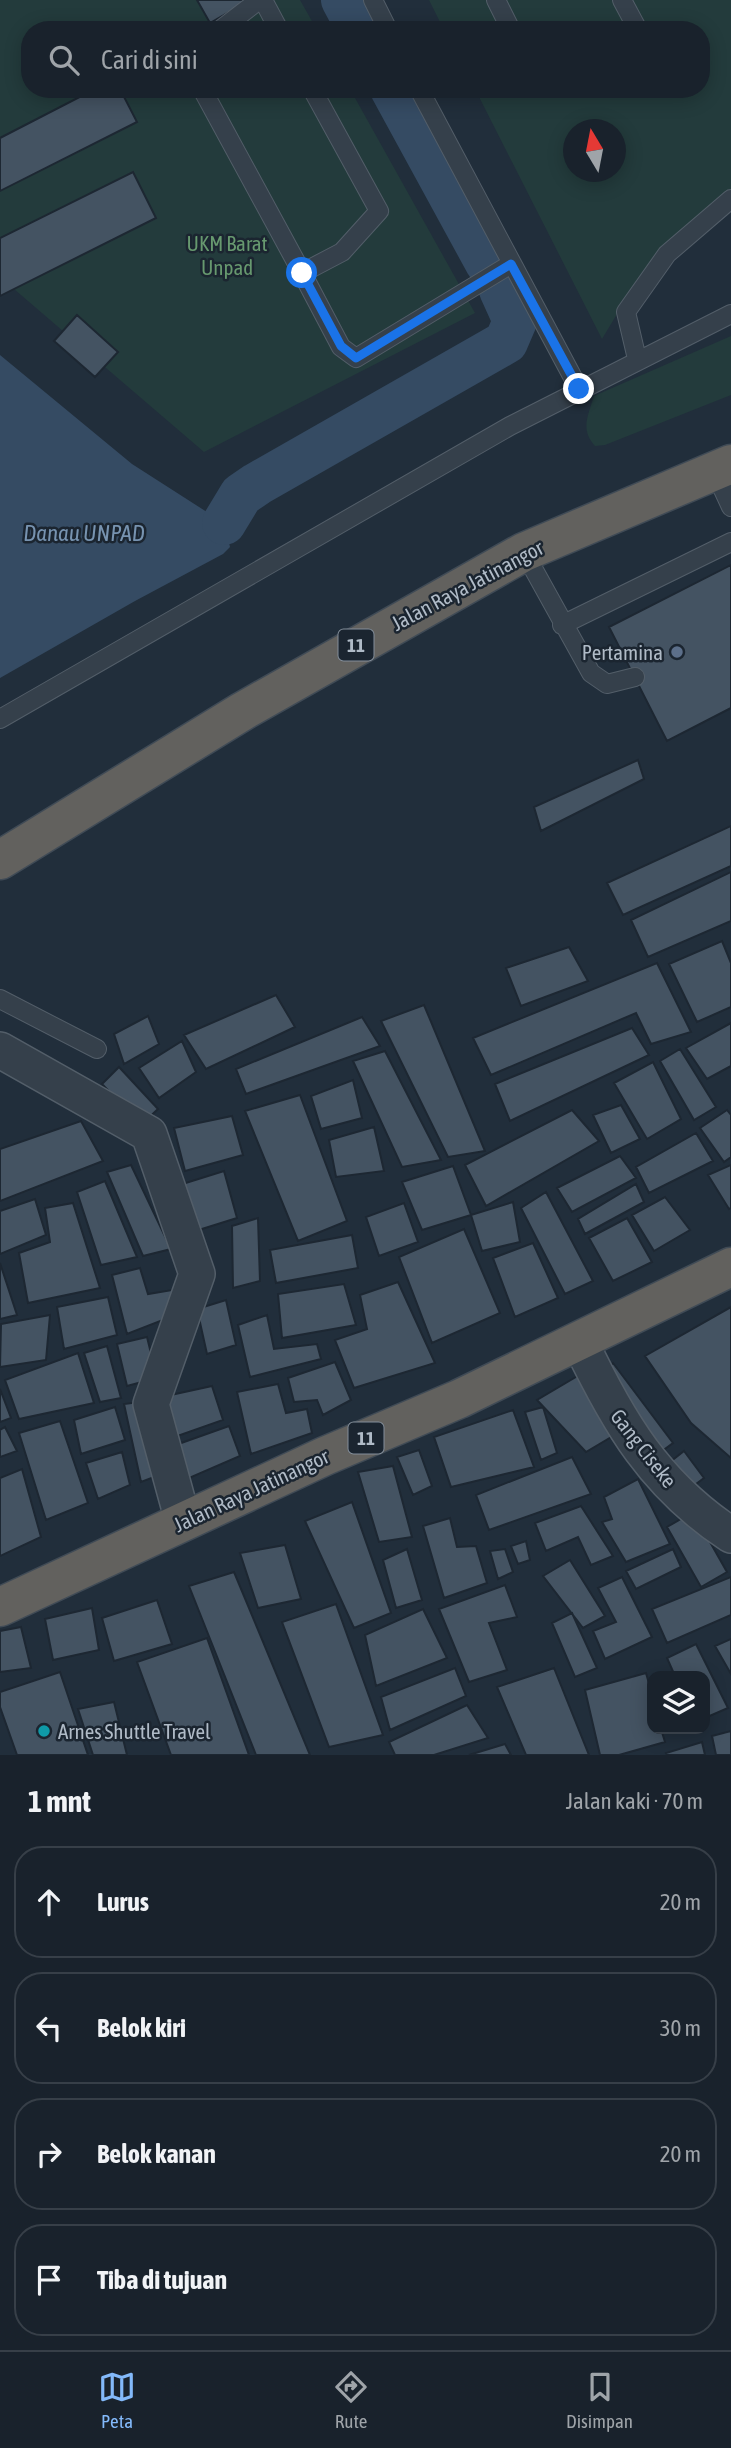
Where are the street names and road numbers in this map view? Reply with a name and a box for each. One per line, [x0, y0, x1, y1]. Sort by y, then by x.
street label: Jalan Raya Jatinangor [387, 534, 548, 635]
road number: 11 [338, 630, 374, 660]
street label: Gang Ciseke [606, 1404, 682, 1492]
road number: 11 [348, 1422, 384, 1454]
street label: Jalan Raya Jatinangor [170, 1443, 333, 1536]

